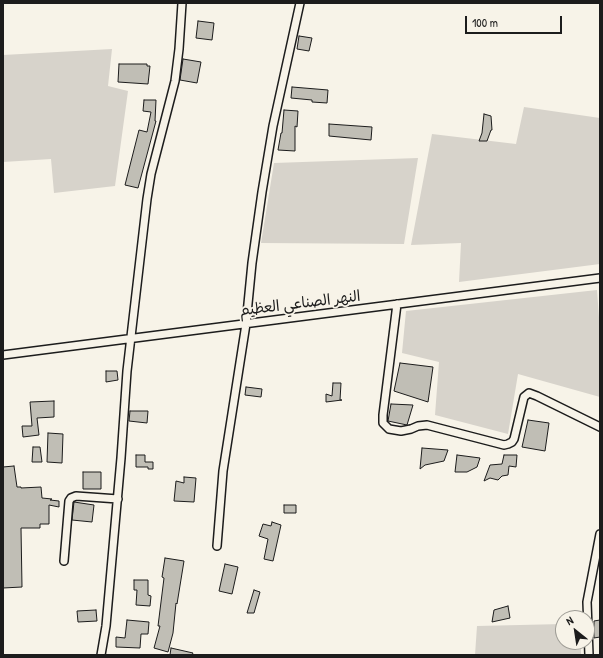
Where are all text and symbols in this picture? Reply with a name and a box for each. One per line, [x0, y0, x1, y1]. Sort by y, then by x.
scale bar [467, 8, 564, 34]
text: 100 m [472, 14, 498, 31]
street label: النهر الصناعي العظيم [238, 288, 362, 320]
north arrow [555, 610, 595, 650]
text: N [563, 613, 576, 628]

